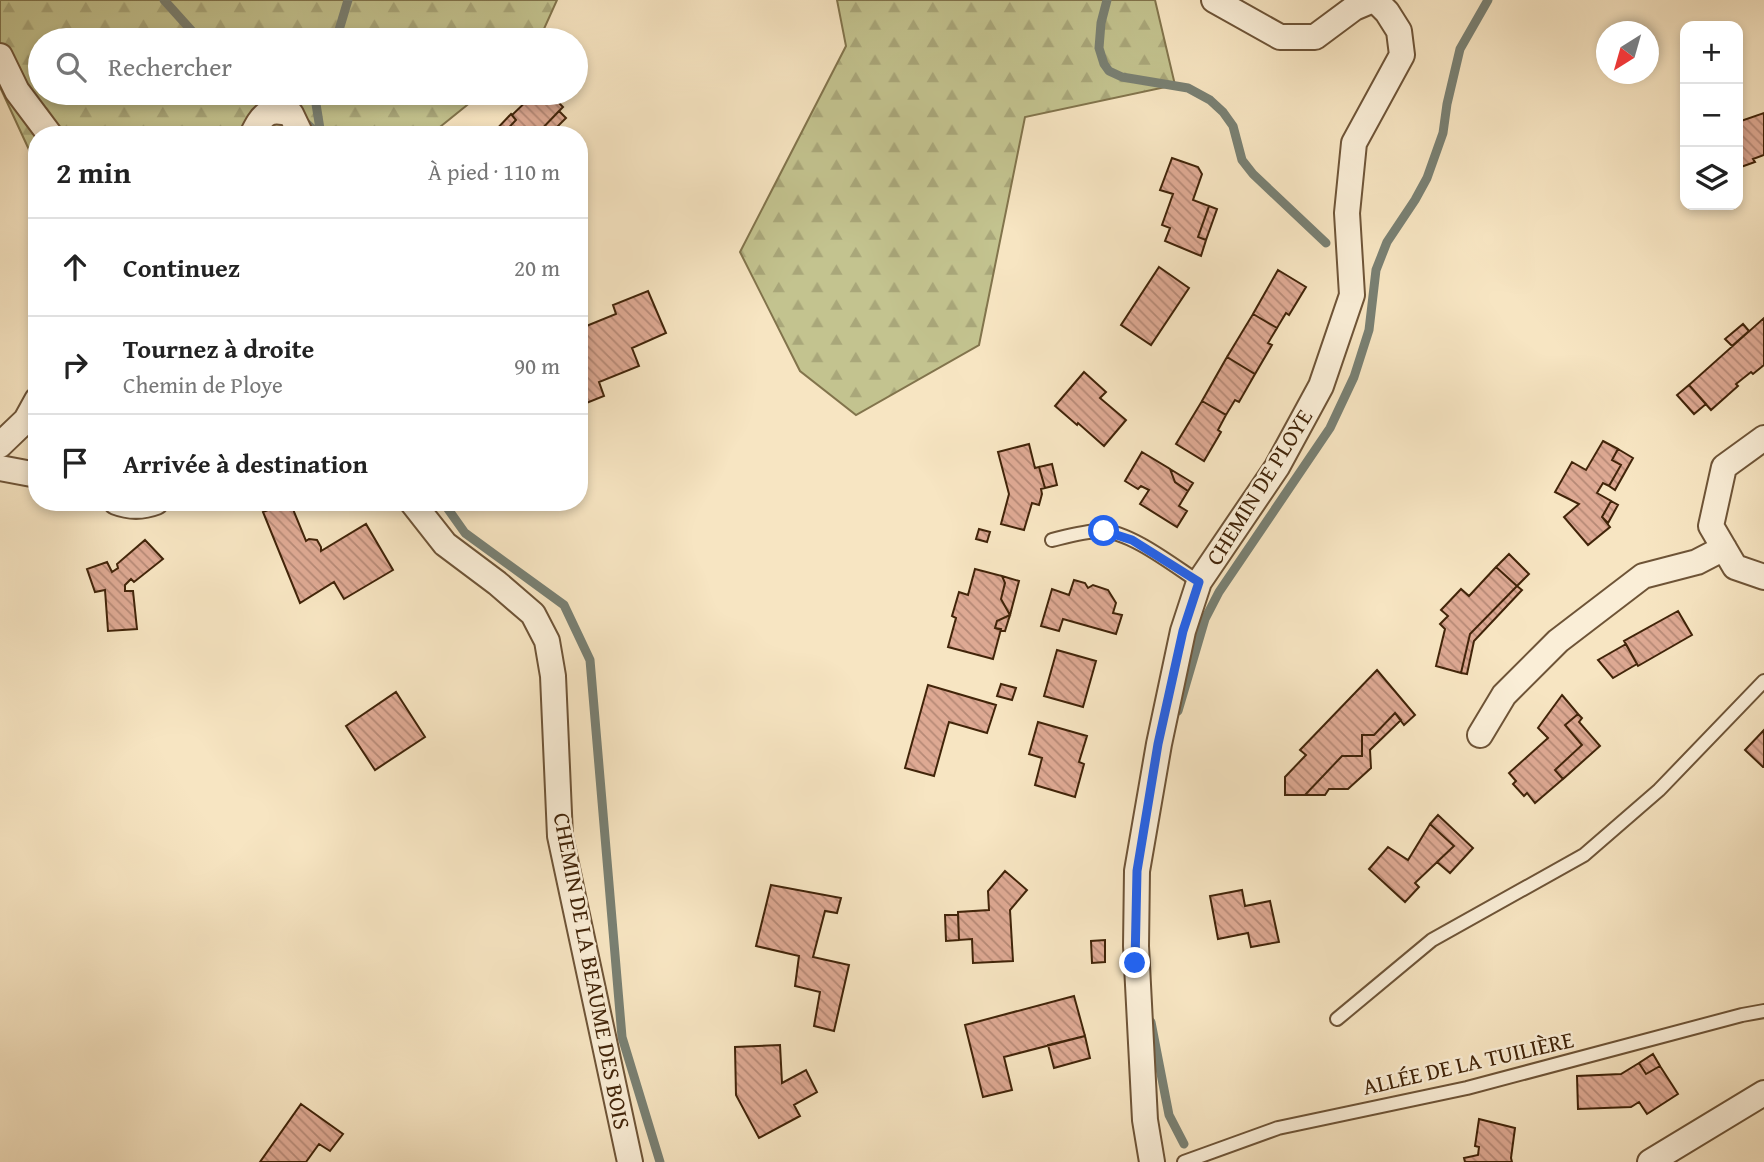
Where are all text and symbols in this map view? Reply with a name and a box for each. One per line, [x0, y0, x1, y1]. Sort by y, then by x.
north arrow [1596, 21, 1659, 84]
map controls [1680, 21, 1743, 210]
button: + [1680, 21, 1743, 84]
search box [28, 28, 588, 105]
text: Rechercher [108, 47, 232, 86]
icon: search [52, 48, 90, 86]
button: − [1680, 84, 1743, 147]
button: layers [1680, 147, 1743, 210]
text: 2 min [56, 150, 131, 194]
text: À pied · 110 m [428, 155, 560, 188]
icon: ahead [56, 248, 94, 286]
text: Continuez [123, 248, 240, 287]
text: 20 m [514, 251, 560, 284]
text: Tournez à droite [123, 329, 314, 368]
icon: right [56, 346, 94, 384]
text: 90 m [514, 349, 560, 382]
text: Chemin de Ploye [123, 368, 283, 401]
street label: CHEMIN DE PLOYE [1197, 402, 1320, 571]
icon: arrive [56, 444, 94, 482]
text: Arrivée à destination [123, 444, 368, 483]
route start [1088, 515, 1119, 546]
street label: CHEMIN DE LA BEAUME DES BOIS [546, 810, 639, 1132]
route end [1119, 947, 1150, 978]
street label: ALLÉE DE LA TUILIÈRE [1359, 1022, 1577, 1103]

